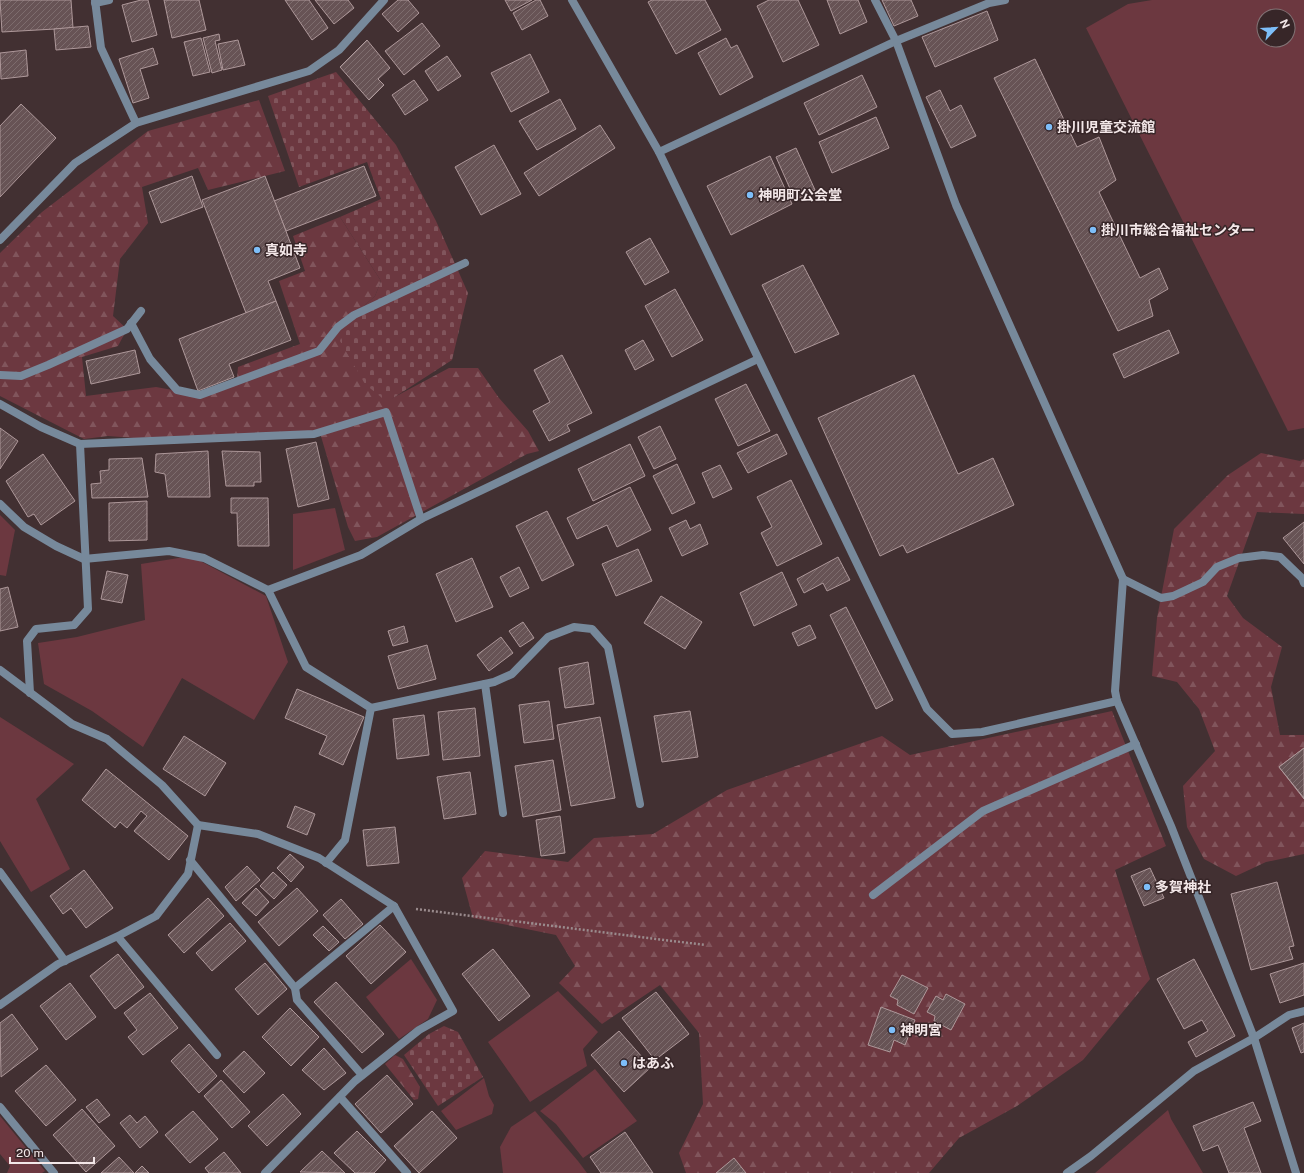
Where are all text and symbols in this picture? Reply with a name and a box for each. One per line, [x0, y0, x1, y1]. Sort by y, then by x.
north arrow [1256, 8, 1296, 48]
text: N [1278, 17, 1292, 30]
place label: 掛川児童交流館 [1057, 119, 1155, 135]
marker: 掛川児童交流館 [1044, 122, 1054, 132]
place label: 神明町公会堂 [758, 187, 842, 203]
marker: 神明町公会堂 [745, 190, 755, 200]
place label: 掛川市総合福祉センター [1101, 222, 1255, 238]
marker: 掛川市総合福祉センター [1088, 225, 1098, 235]
place label: 真如寺 [265, 242, 307, 258]
marker: 真如寺 [252, 245, 262, 255]
place label: 多賀神社 [1155, 879, 1211, 895]
marker: 多賀神社 [1142, 882, 1152, 892]
place label: 神明宮 [900, 1022, 942, 1038]
marker: 神明宮 [887, 1025, 897, 1035]
place label: はあふ [632, 1055, 674, 1071]
marker: はあふ [619, 1058, 629, 1068]
scale bar [10, 1139, 94, 1165]
text: 20 m [16, 1146, 44, 1160]

